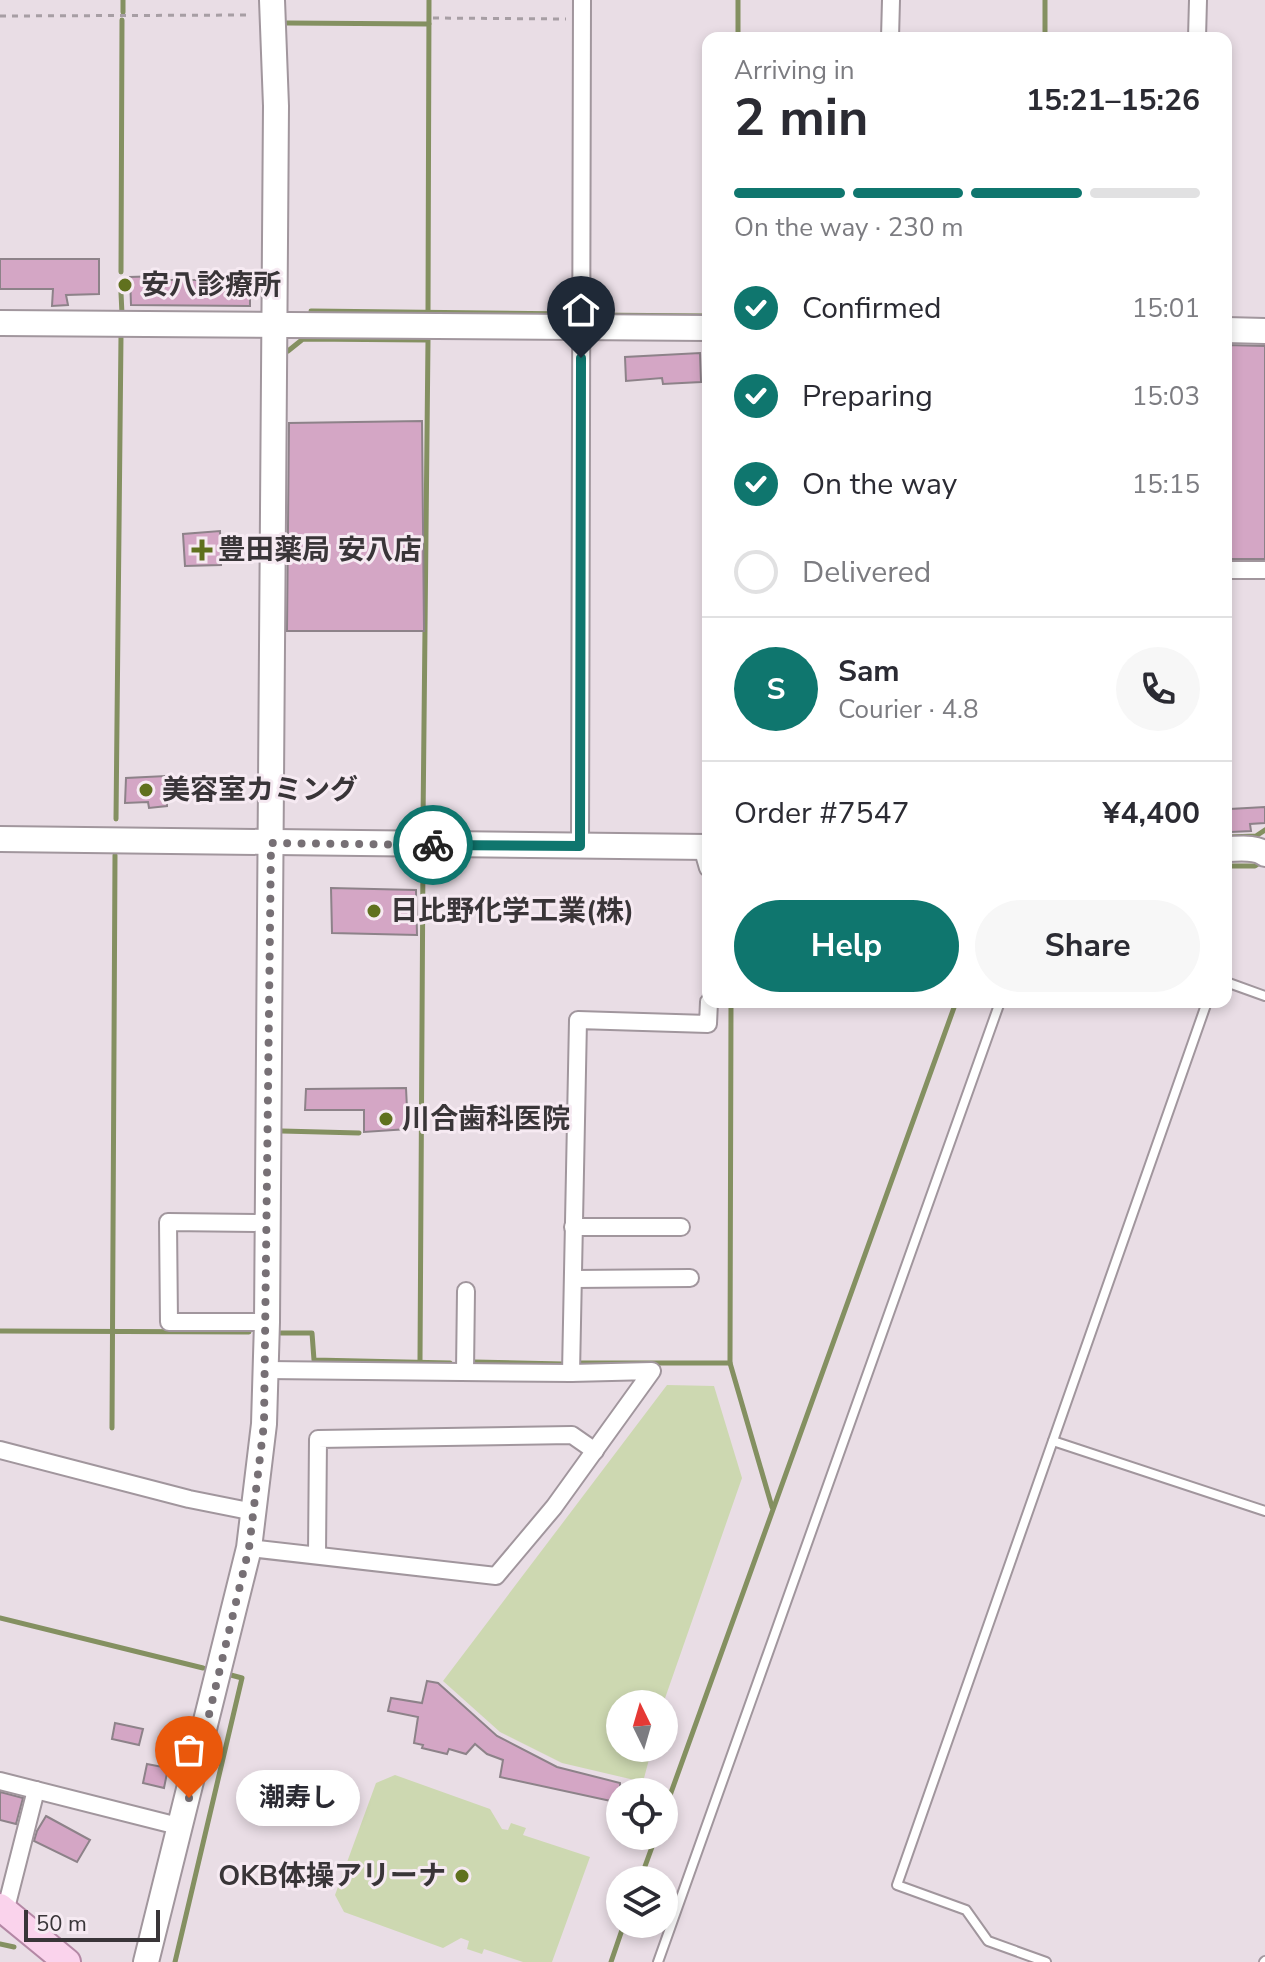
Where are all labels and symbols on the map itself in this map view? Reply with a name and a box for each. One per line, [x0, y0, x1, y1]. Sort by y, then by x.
place label: 安八診療所 [141, 266, 281, 304]
marker: 安八診療所 [116, 276, 134, 294]
pin [547, 276, 615, 358]
place label: 豊田薬局 安八店 [218, 531, 422, 569]
marker: 豊田薬局 安八店 [193, 541, 211, 559]
place label: 美容室カミング [162, 771, 358, 809]
marker: 美容室カミング [137, 781, 155, 799]
courier [393, 805, 473, 885]
place label: 日比野化学工業(株) [390, 892, 634, 930]
marker: 日比野化学工業(株) [365, 902, 383, 920]
place label: 川合歯科医院 [402, 1100, 570, 1138]
marker: 川合歯科医院 [377, 1110, 395, 1128]
north arrow [606, 1690, 678, 1762]
pin [155, 1716, 223, 1798]
callout: 潮寿し [237, 1770, 361, 1826]
place label: OKB体操アリーナ [218, 1857, 446, 1895]
marker: OKB体操アリーナ [453, 1867, 471, 1885]
scale bar [24, 1906, 160, 1942]

